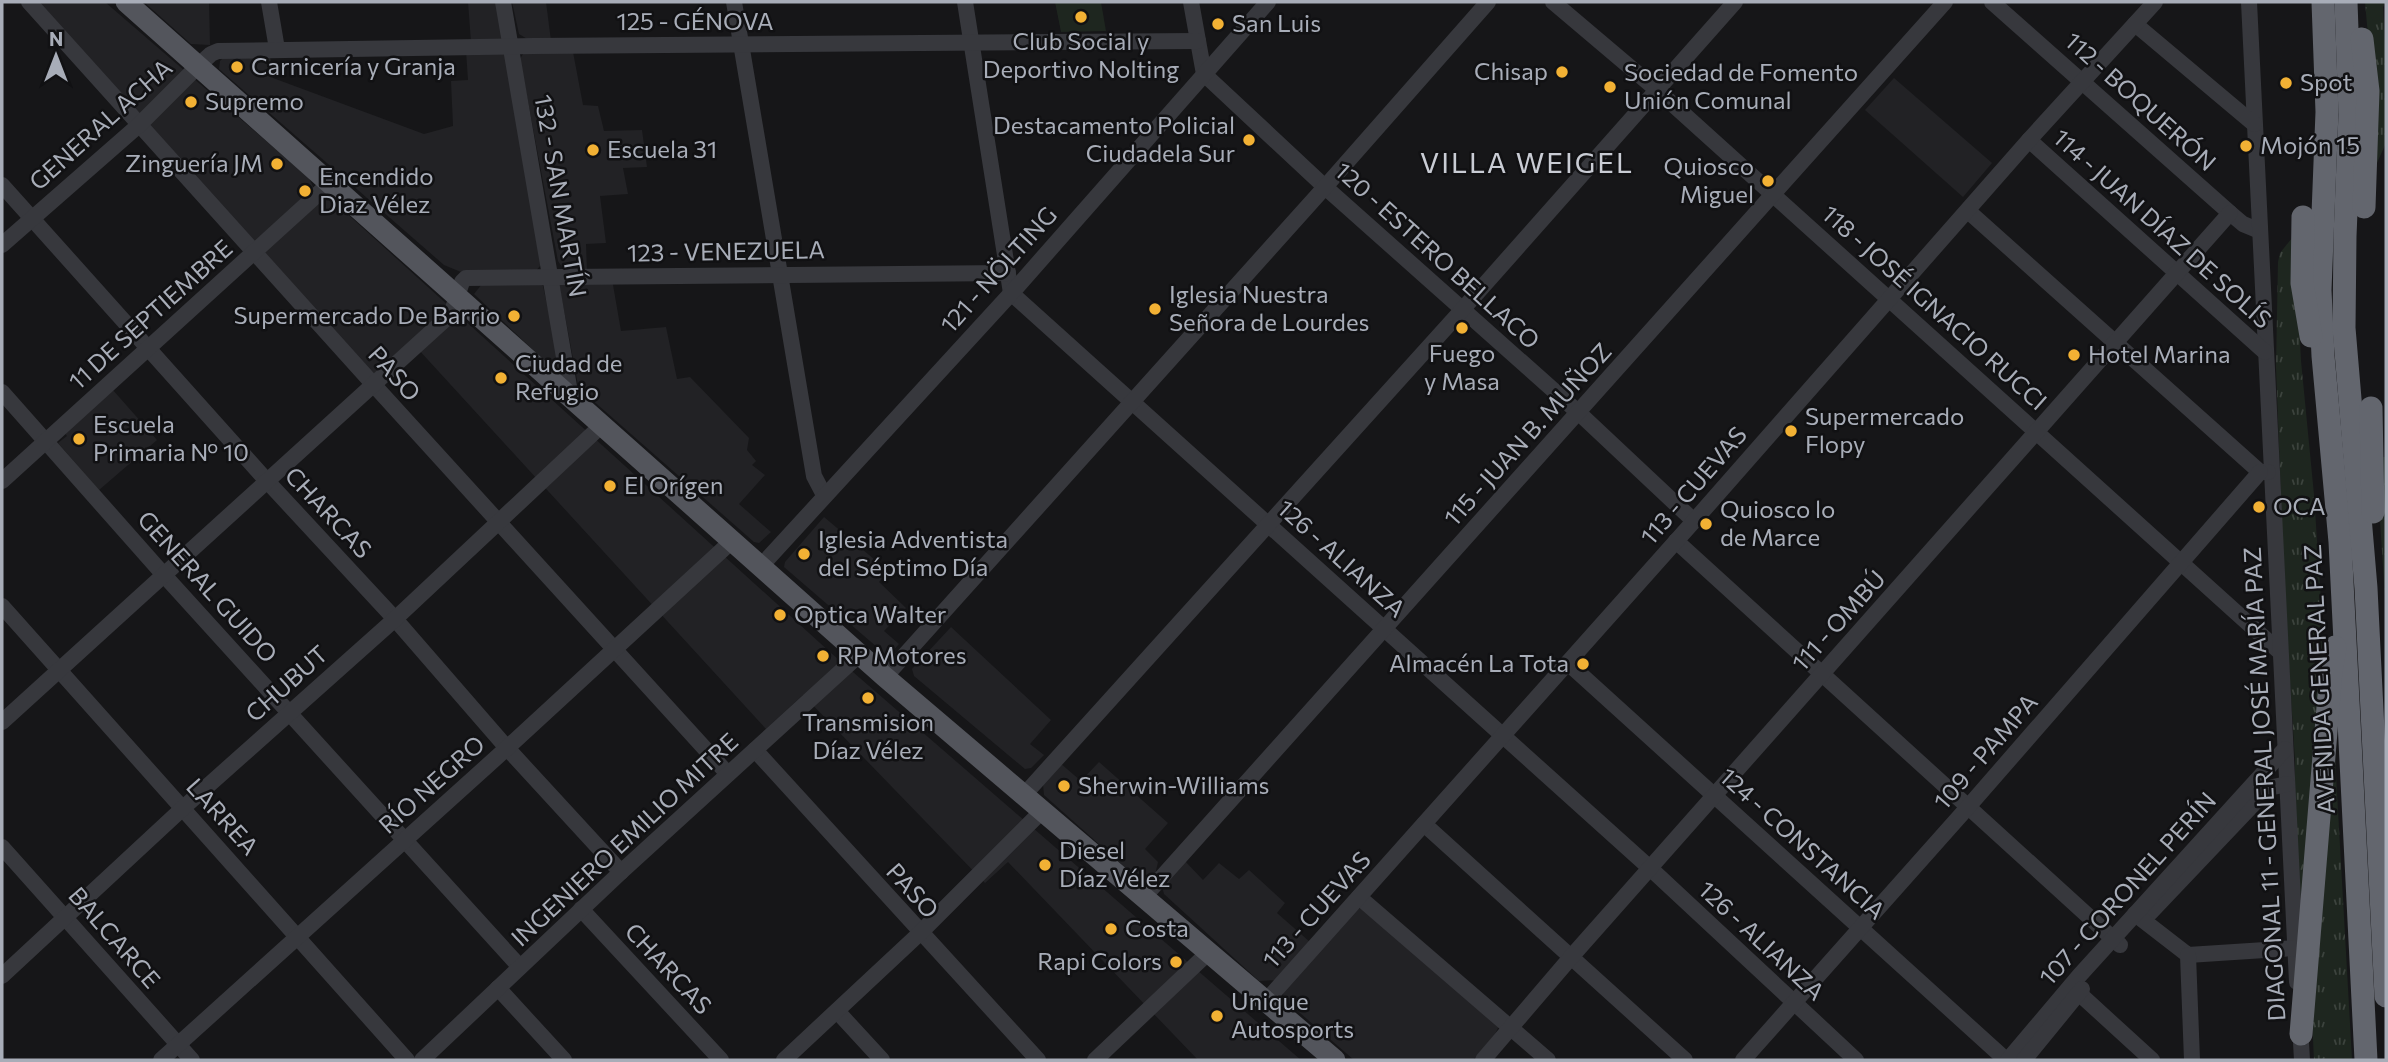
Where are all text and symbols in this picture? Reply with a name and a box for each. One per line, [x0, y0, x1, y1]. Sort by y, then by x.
street label: 125 - GÉNOVA [616, 6, 774, 35]
place label: San Luis [1232, 8, 1321, 37]
marker: Club Social y Deportivo Nolting [1073, 9, 1089, 25]
marker: San Luis [1210, 16, 1226, 32]
north arrow [21, 21, 91, 91]
place label: Club Social y Deportivo Nolting [983, 26, 1179, 83]
street label: 112 - BOQUERÓN [2060, 26, 2222, 176]
text: N [49, 27, 63, 50]
place label: Carnicería y Granja [251, 51, 456, 80]
street label: GENERAL ACHA [23, 52, 177, 196]
place label: Chisap [1474, 56, 1548, 85]
place label: Sociedad de Fomento Unión Comunal [1624, 57, 1858, 114]
marker: Carnicería y Granja [229, 59, 245, 75]
marker: Chisap [1554, 64, 1570, 80]
place label: Spot [2300, 67, 2352, 96]
marker: Spot [2278, 75, 2294, 91]
marker: Sociedad de Fomento Unión Comunal [1602, 79, 1618, 95]
place label: Supremo [205, 86, 304, 115]
street label: 132 - SAN MARTÍN [529, 92, 594, 299]
marker: Supremo [183, 94, 199, 110]
place label: Destacamento Policial Ciudadela Sur [993, 110, 1235, 167]
street label: 114 - JUAN DÍAZ DE SOLÍS [2048, 122, 2278, 334]
place label: Mojón 15 [2260, 130, 2360, 159]
marker: Destacamento Policial Ciudadela Sur [1241, 132, 1257, 148]
place label: Escuela 31 [607, 134, 717, 163]
marker: Mojón 15 [2238, 138, 2254, 154]
marker: Escuela 31 [585, 142, 601, 158]
district label: VILLA WEIGEL [1420, 145, 1634, 179]
place label: Zinguería JM [125, 148, 263, 177]
place label: Quiosco Miguel [1664, 151, 1754, 208]
street label: 120 - ESTERO BELLACO [1330, 155, 1546, 354]
marker: Zinguería JM [269, 156, 285, 172]
place label: Encendido Diaz Vélez [319, 161, 434, 218]
marker: Quiosco Miguel [1760, 173, 1776, 189]
marker: Encendido Diaz Vélez [297, 183, 313, 199]
street label: 118 - JOSÉ IGNACIO RUCCI [1817, 198, 2053, 415]
street label: 121 - NÖLTING [934, 200, 1062, 338]
street label: 11 DE SEPTIEMBRE [62, 233, 238, 395]
street label: 123 - VENEZUELA [627, 234, 825, 267]
place label: Iglesia Nuestra Señora de Lourdes [1169, 279, 1370, 336]
place label: Supermercado De Barrio [233, 300, 500, 329]
marker: Iglesia Nuestra Señora de Lourdes [1147, 301, 1163, 317]
marker: Supermercado De Barrio [506, 308, 522, 324]
marker: Fuego y Masa [1454, 320, 1470, 336]
street label: 115 - JUAN B. MUÑOZ [1437, 337, 1617, 531]
place label: Fuego y Masa [1424, 338, 1500, 395]
street label: PASO [363, 339, 427, 406]
place label: Hotel Marina [2088, 339, 2231, 368]
marker: Hotel Marina [2066, 347, 2082, 363]
place label: Ciudad de Refugio [515, 348, 622, 405]
marker: Ciudad de Refugio [493, 370, 509, 386]
place label: Supermercado Flopy [1805, 401, 1964, 458]
place label: Escuela Primaria Nº 10 [93, 409, 249, 466]
street label: 113 - CUEVAS [1634, 420, 1752, 550]
marker: Supermercado Flopy [1783, 423, 1799, 439]
marker: Escuela Primaria Nº 10 [71, 431, 87, 447]
street label: CHARCAS [280, 460, 379, 563]
place label: El Orígen [624, 470, 723, 499]
marker: El Orígen [602, 478, 618, 494]
place label: OCA [2273, 491, 2326, 520]
street label: 126 - ALIANZA [1272, 493, 1412, 623]
place label: Quiosco lo de Marce [1720, 494, 1835, 551]
marker: OCA [2251, 499, 2267, 515]
street label: GENERAL GUIDO [132, 504, 284, 668]
marker: Quiosco lo de Marce [1698, 516, 1714, 532]
place label: Iglesia Adventista del Séptimo Día [818, 524, 1008, 581]
street label: AVENIDA GENERAL PAZ [2297, 543, 2340, 815]
marker: Iglesia Adventista del Séptimo Día [796, 546, 812, 562]
street label: DIAGONAL 11 - GENERAL JOSÉ MARÍA PAZ [2237, 546, 2290, 1022]
street label: 111 - OMBÚ [1785, 564, 1891, 676]
place label: Optica Walter [794, 599, 947, 628]
marker: Optica Walter [772, 607, 788, 623]
street label: CHUBUT [239, 639, 333, 727]
place label: RP Motores [837, 640, 967, 669]
marker: RP Motores [815, 648, 831, 664]
place label: Almacén La Tota [1389, 648, 1569, 677]
marker: Almacén La Tota [1575, 656, 1591, 672]
street label: 109 - PAMPA [1927, 687, 2043, 815]
marker: Transmision Díaz Vélez [860, 690, 876, 706]
place label: Transmision Díaz Vélez [802, 707, 934, 764]
street label: INGENIERO EMILIO MITRE [505, 726, 743, 952]
street label: RÍO NEGRO [372, 729, 490, 839]
street label: 124 - CONSTANCIA [1714, 761, 1892, 925]
place label: Sherwin-Williams [1078, 770, 1270, 799]
street label: LARREA [181, 772, 265, 860]
marker: Sherwin-Williams [1056, 778, 1072, 794]
street label: 107 - CORONEL PERÍN [2032, 785, 2221, 991]
place label: Diesel Díaz Vélez [1059, 835, 1170, 892]
street label: 113 - CUEVAS [1256, 845, 1376, 973]
street label: PASO [881, 856, 945, 923]
marker: Diesel Díaz Vélez [1037, 857, 1053, 873]
street label: 126 - ALIANZA [1693, 874, 1831, 1006]
street label: BALCARCE [63, 880, 167, 994]
place label: Costa [1125, 913, 1189, 942]
street label: CHARCAS [620, 916, 719, 1019]
marker: Costa [1103, 921, 1119, 937]
place label: Rapi Colors [1037, 946, 1162, 975]
marker: Rapi Colors [1168, 954, 1184, 970]
place label: Unique Autosports [1231, 986, 1354, 1043]
marker: Unique Autosports [1209, 1008, 1225, 1024]

